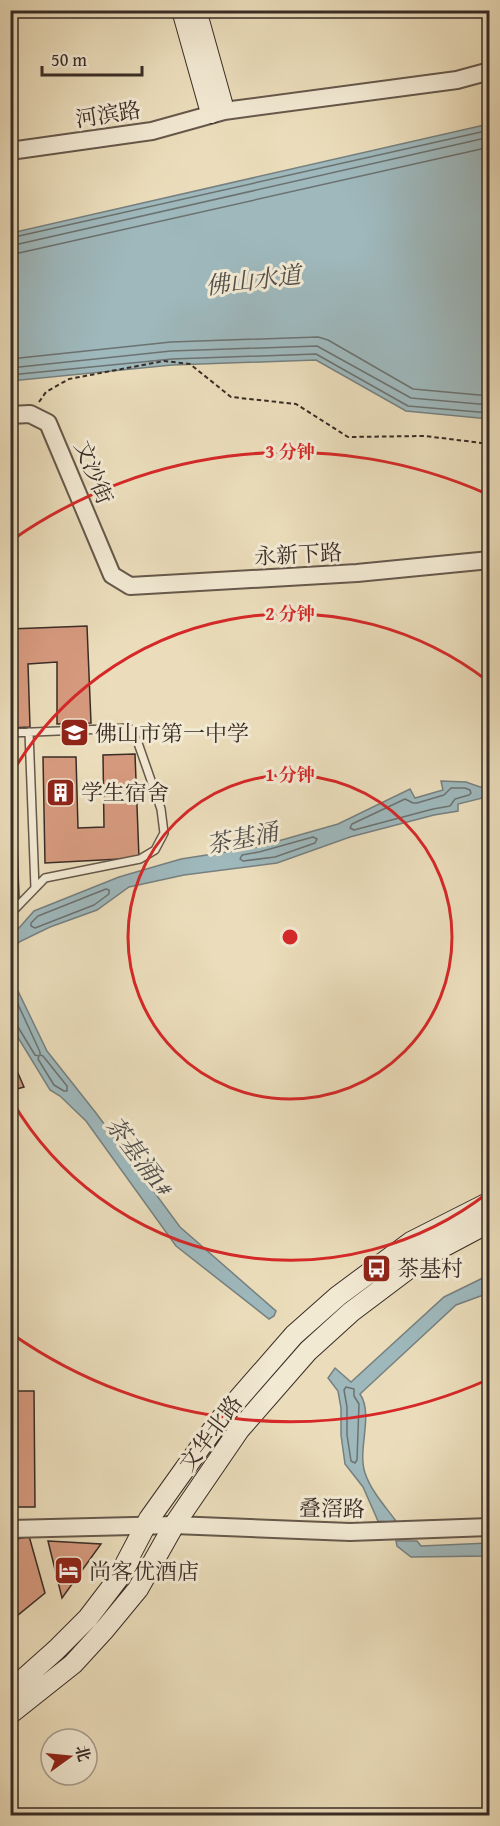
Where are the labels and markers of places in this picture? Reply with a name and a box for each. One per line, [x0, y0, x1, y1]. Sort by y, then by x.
school or university icon: 佛山市第一中学 [58, 717, 90, 749]
place label: 佛山市第一中学 [95, 717, 249, 749]
building icon: 学生宿舍 [44, 776, 76, 808]
place label: 学生宿舍 [81, 776, 169, 808]
centre of rings [280, 927, 300, 947]
bus stop icon: 茶基村 [360, 1252, 392, 1284]
place label: 茶基村 [397, 1252, 463, 1284]
hotel icon: 尚客优酒店 [52, 1555, 84, 1587]
place label: 尚客优酒店 [89, 1555, 199, 1587]

